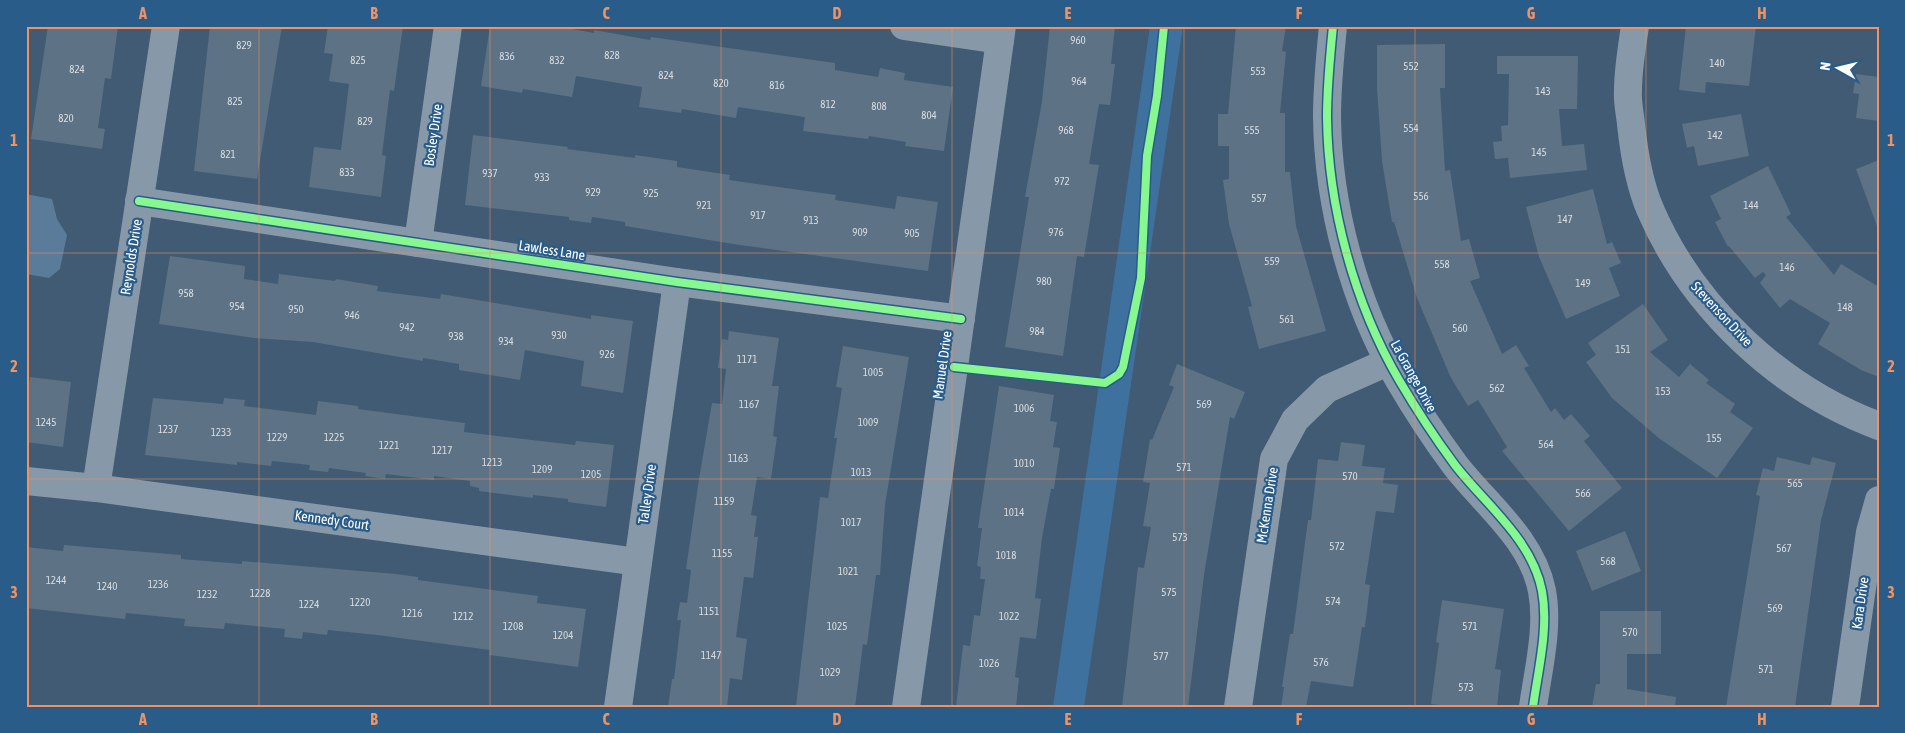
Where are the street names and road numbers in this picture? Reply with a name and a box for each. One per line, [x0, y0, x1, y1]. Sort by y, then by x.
street label: Bosley Drive [421, 103, 445, 167]
street label: Reynolds Drive [117, 218, 145, 296]
street label: Lawless Lane [518, 237, 586, 263]
street label: Stevenson Drive [1688, 278, 1756, 350]
street label: Manuel Drive [929, 330, 955, 400]
street label: La Grange Drive [1388, 337, 1440, 415]
street label: Talley Drive [635, 463, 659, 525]
street label: McKenna Drive [1253, 466, 1281, 544]
street label: Kennedy Court [294, 507, 370, 533]
street label: Kara Drive [1848, 576, 1872, 630]

